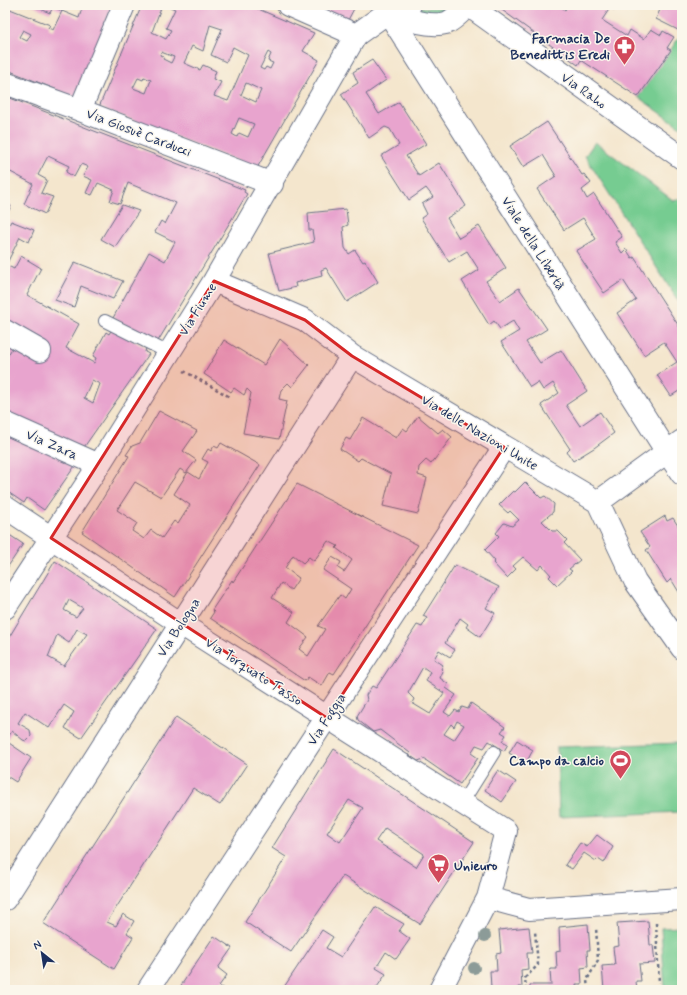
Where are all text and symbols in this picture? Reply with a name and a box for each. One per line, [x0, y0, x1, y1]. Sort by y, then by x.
place label: Farmacia De Benedittis Eredi [510, 30, 610, 64]
pharmacy icon: Farmacia De Benedittis Eredi [612, 33, 638, 66]
street label: Via Raho [557, 69, 610, 113]
street label: Via Giosuè Carducci [84, 105, 194, 161]
street label: Viale della Libertà [497, 193, 569, 294]
street label: Via Fiume [174, 280, 221, 340]
street label: Via delle Nazioni Unite [418, 391, 541, 475]
street label: Via Zara [23, 426, 80, 464]
street label: Via Bologna [153, 594, 206, 661]
street label: Via Torquato Tasso [201, 634, 306, 710]
street label: Via Foggia [303, 690, 352, 750]
sports icon: Campo da calcio [607, 747, 633, 780]
place label: Campo da calcio [509, 752, 605, 770]
supermarket icon: Unieuro [425, 852, 451, 885]
place label: Unieuro [454, 857, 498, 875]
north arrow [22, 933, 62, 973]
text: N [31, 937, 44, 953]

